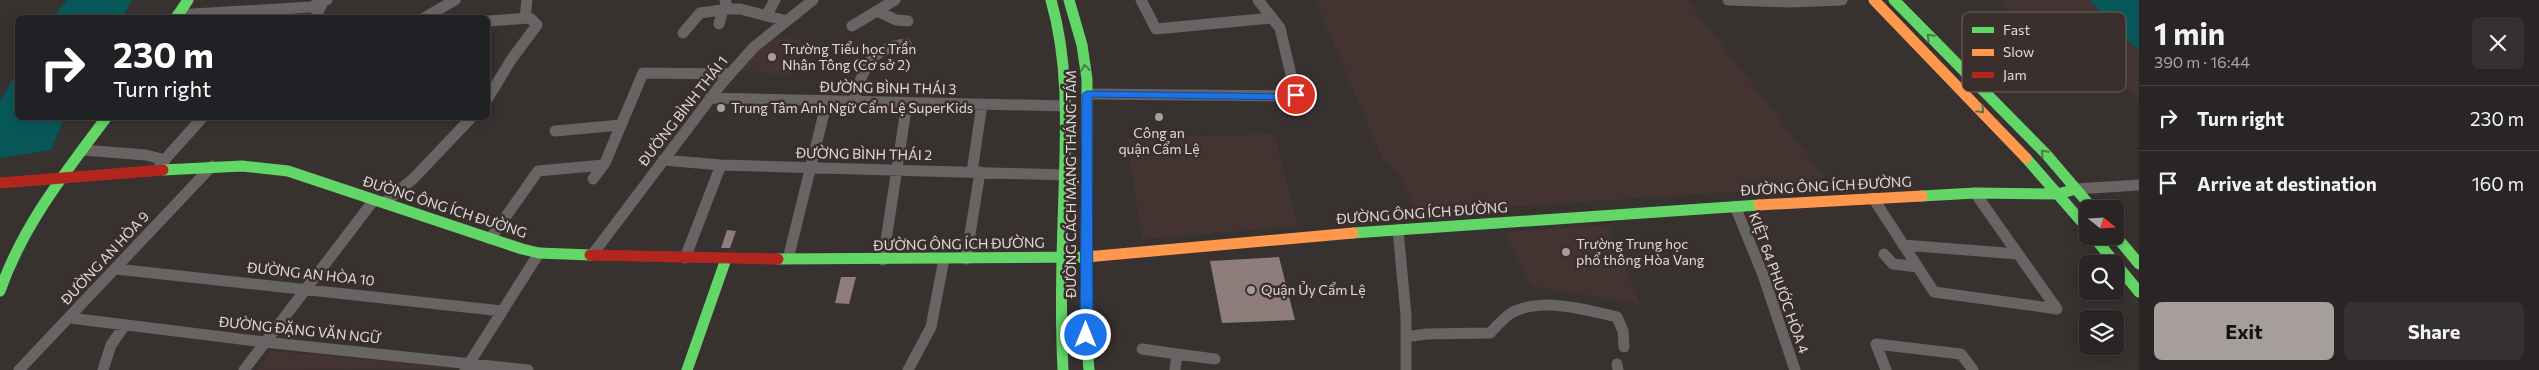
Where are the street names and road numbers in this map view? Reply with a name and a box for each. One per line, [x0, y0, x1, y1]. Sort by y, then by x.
street label: ĐƯỜNG BÌNH THÁI 1 [634, 52, 731, 170]
street label: ĐƯỜNG CÁCH MẠNG THÁNG TÁM [1062, 70, 1079, 299]
street label: ĐƯỜNG BÌNH THÁI 3 [819, 78, 956, 97]
street label: ĐƯỜNG BÌNH THÁI 2 [795, 144, 933, 163]
street label: ĐƯỜNG ÔNG ÍCH ĐƯỜNG [360, 172, 529, 241]
street label: ĐƯỜNG ÔNG ÍCH ĐƯỜNG [1739, 173, 1912, 199]
street label: ĐƯỜNG ÔNG ÍCH ĐƯỜNG [1335, 198, 1508, 227]
street label: ĐƯỜNG AN HÒA 9 [56, 207, 152, 309]
street label: KIỆT 64 PHƯỚC HÒA 4 [1746, 210, 1813, 356]
street label: ĐƯỜNG ÔNG ÍCH ĐƯỜNG [872, 234, 1045, 254]
street label: ĐƯỜNG AN HÒA 10 [245, 258, 376, 289]
street label: ĐƯỜNG ĐẶNG VĂN NGỮ [217, 312, 383, 347]

